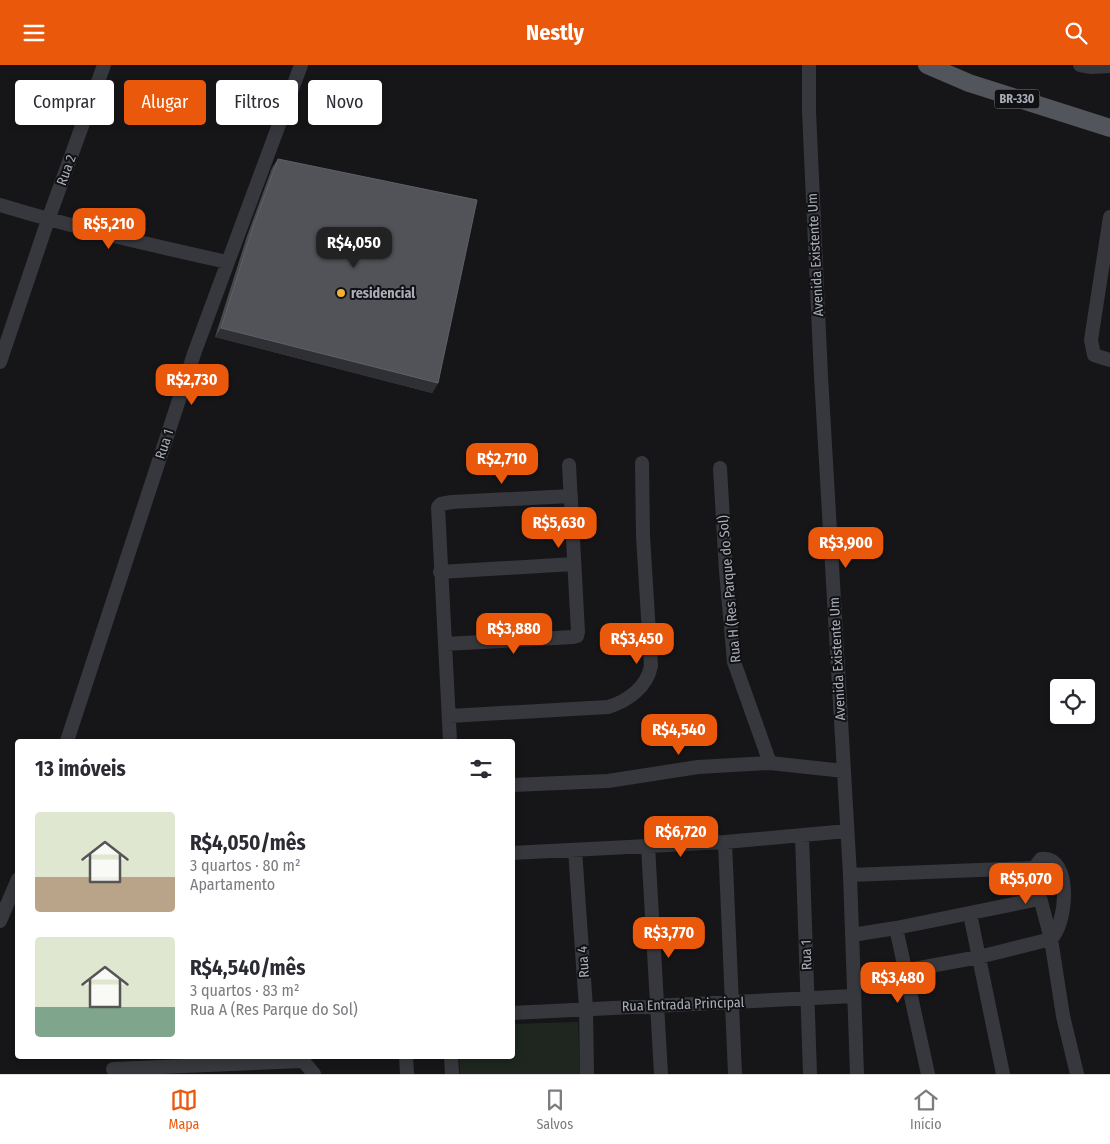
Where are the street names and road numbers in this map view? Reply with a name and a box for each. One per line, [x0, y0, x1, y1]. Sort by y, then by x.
road number: BR-330 [994, 89, 1040, 109]
street label: Rua 2 [53, 153, 80, 188]
street label: Avenida Existente Um [804, 193, 827, 317]
street label: Rua 1 [152, 427, 177, 461]
street label: Rua H (Res Parque do Sol) [715, 515, 744, 663]
street label: Avenida Existente Um [826, 597, 849, 721]
street label: Rua 1 [797, 939, 816, 971]
street label: Rua 4 [574, 945, 593, 978]
street label: Rua Entrada Principal [621, 994, 745, 1015]

